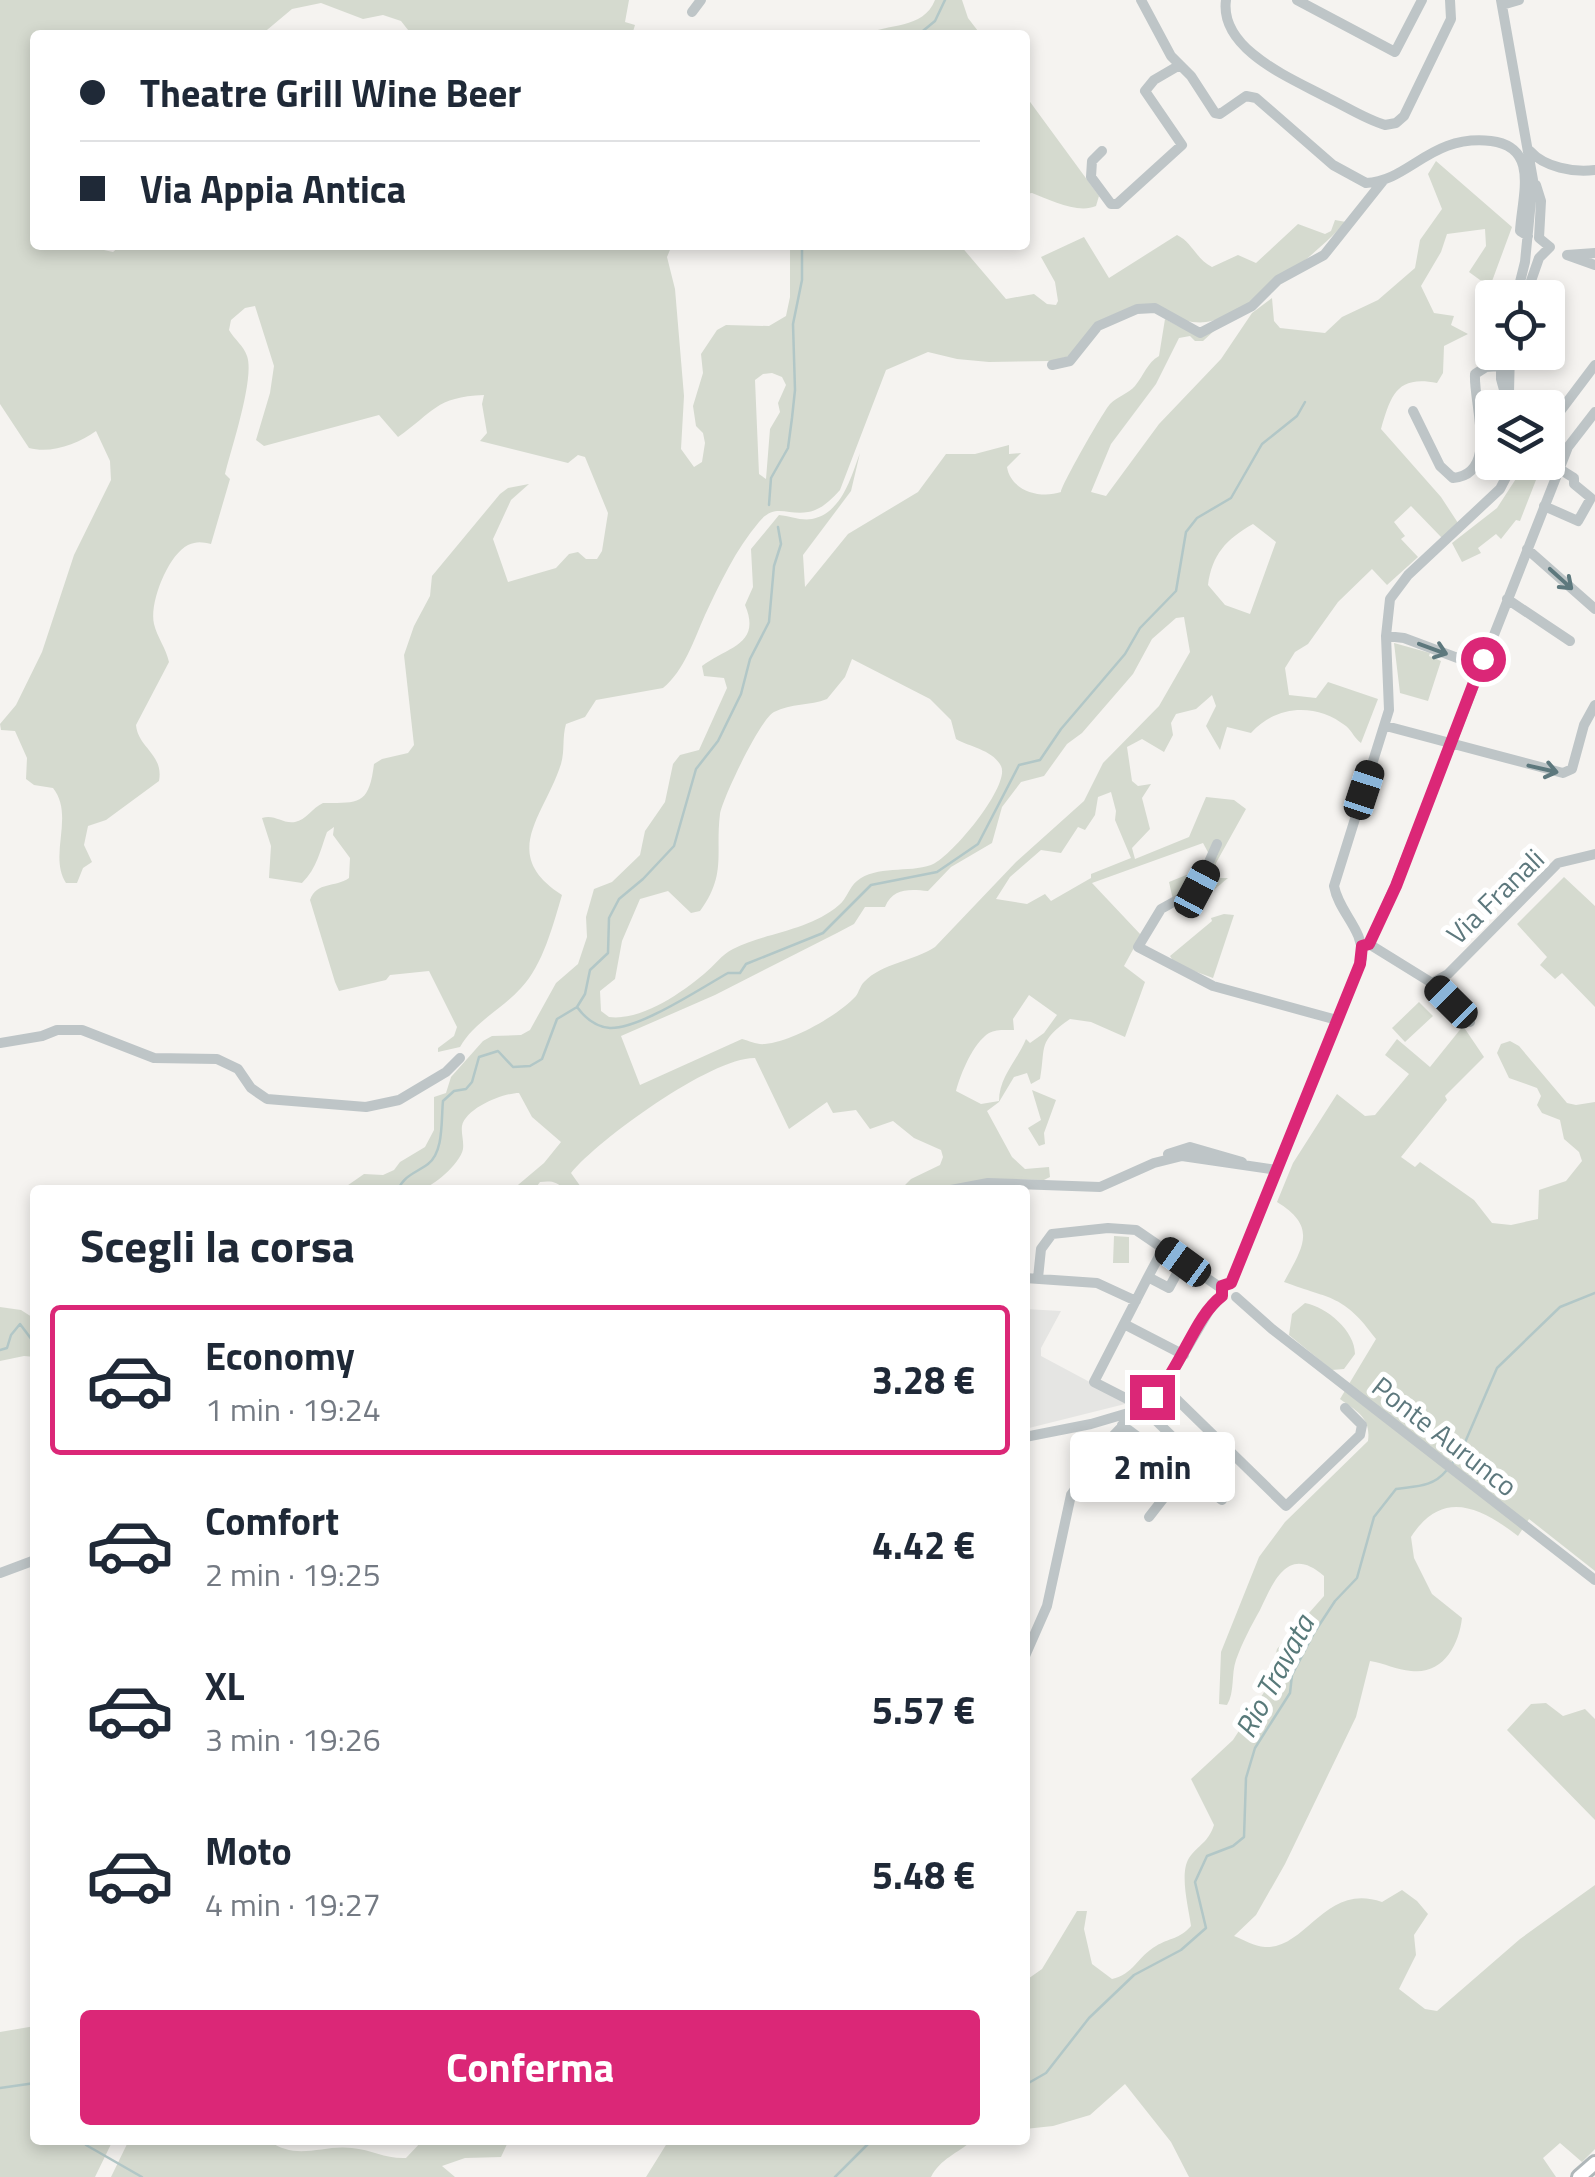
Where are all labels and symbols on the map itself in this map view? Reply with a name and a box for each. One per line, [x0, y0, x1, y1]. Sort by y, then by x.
one-way arrow [1548, 567, 1573, 590]
route start [1461, 637, 1506, 682]
one-way arrow [1417, 641, 1448, 659]
car [1340, 757, 1388, 823]
one-way arrow [1527, 760, 1558, 779]
street label: Via Franali [1436, 838, 1554, 954]
car [1170, 855, 1224, 923]
car [1419, 970, 1483, 1034]
car [1150, 1232, 1216, 1292]
street label: Ponte Aurunco [1363, 1365, 1527, 1507]
route end [1130, 1375, 1175, 1420]
callout: 2 min [1070, 1432, 1234, 1502]
water label: Rio Travata [1222, 1605, 1327, 1746]

